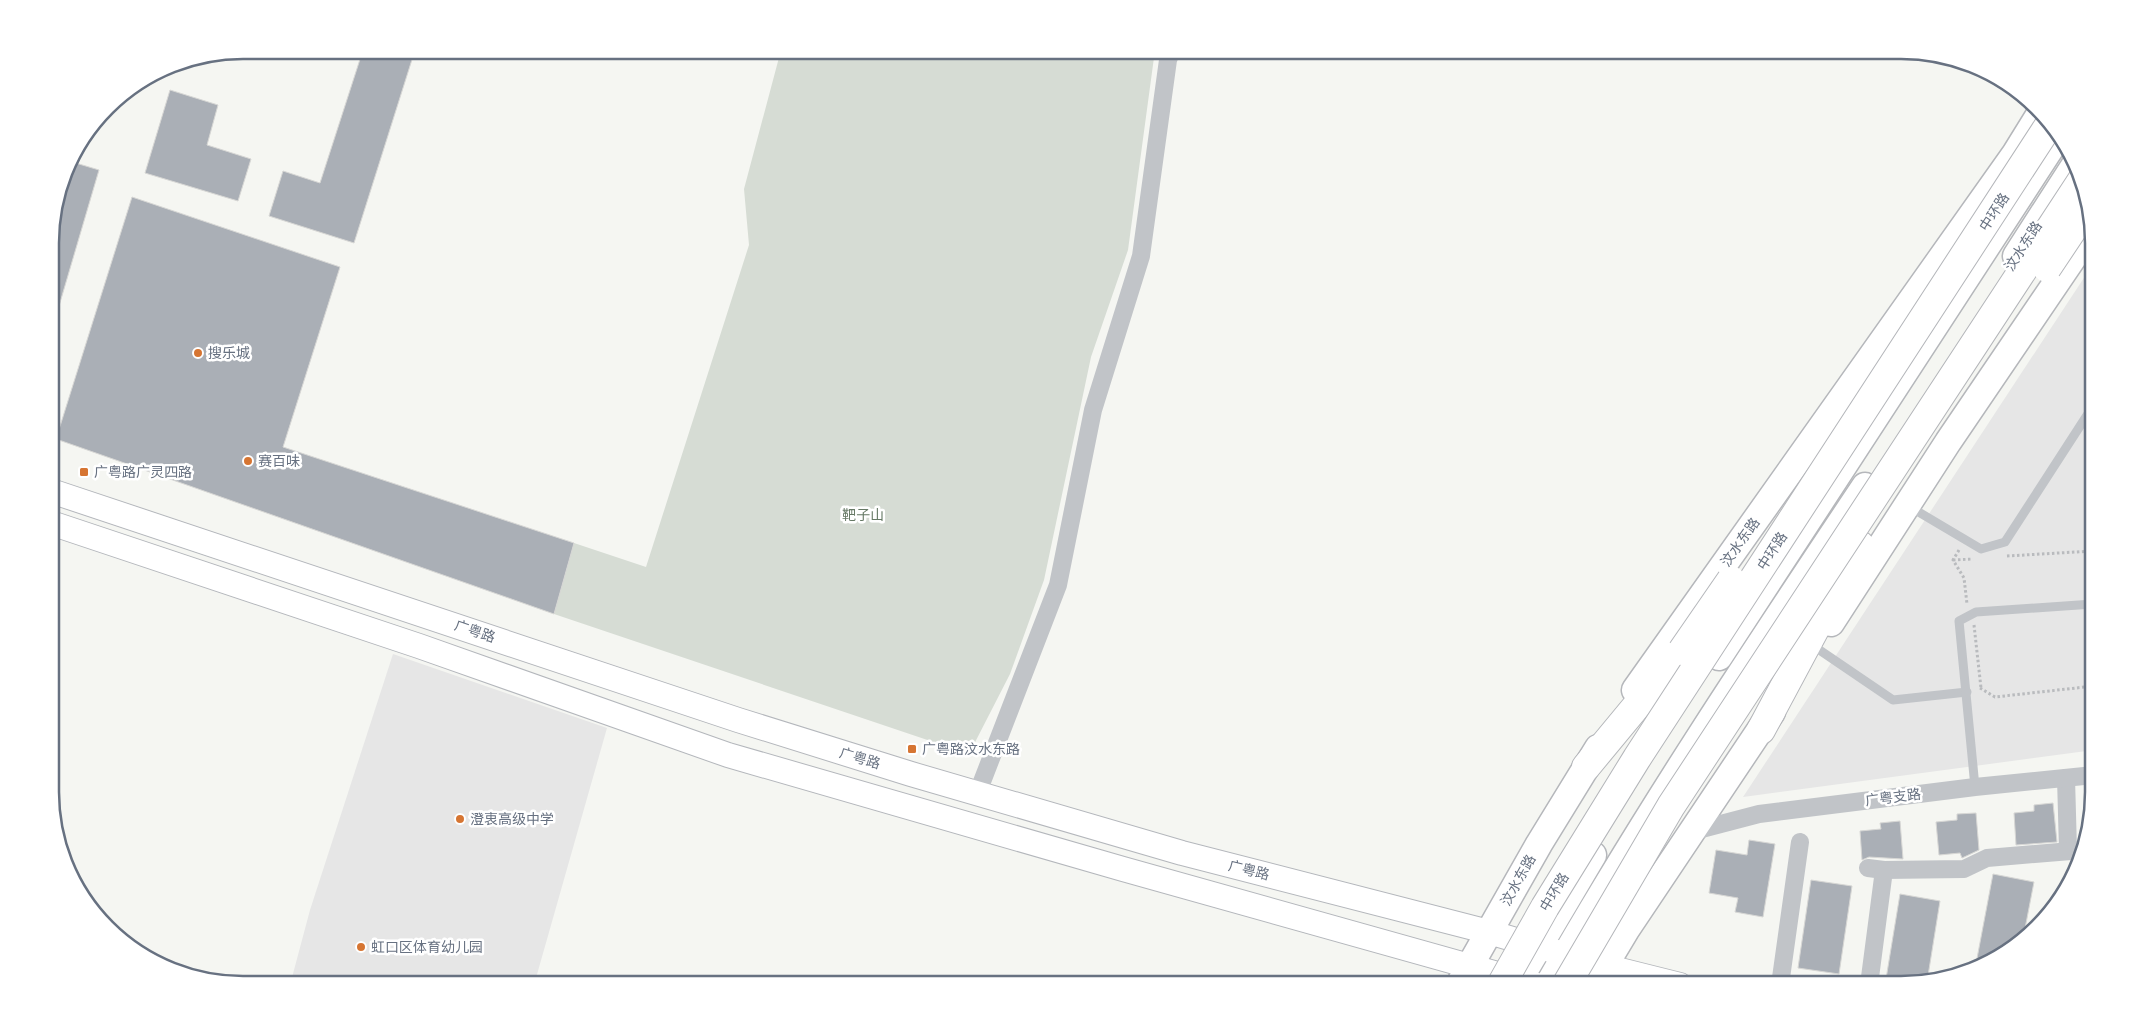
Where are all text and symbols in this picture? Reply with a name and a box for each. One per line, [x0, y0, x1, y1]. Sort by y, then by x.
street label: 中环路 [1975, 189, 2013, 235]
street label: 汶水东路 [2000, 218, 2046, 274]
place label: 搜乐城 [208, 344, 250, 362]
marker: 搜乐城 [192, 347, 204, 359]
place label: 赛百味 [258, 452, 300, 470]
marker: 赛百味 [242, 455, 254, 467]
place label: 广粤路广灵四路 [94, 463, 192, 481]
marker: 广粤路广灵四路 [78, 466, 90, 478]
park label: 靶子山 [842, 506, 884, 524]
street label: 汶水东路 [1717, 514, 1763, 570]
street label: 中环路 [1753, 528, 1791, 574]
street label: 广粤路 [452, 616, 498, 646]
place label: 广粤路汶水东路 [922, 740, 1020, 758]
street label: 广粤路 [837, 743, 883, 773]
marker: 广粤路汶水东路 [906, 743, 918, 755]
street label: 广粤支路 [1864, 785, 1922, 809]
place label: 澄衷高级中学 [470, 810, 554, 828]
marker: 澄衷高级中学 [454, 813, 466, 825]
street label: 汶水东路 [1497, 851, 1539, 909]
street label: 广粤路 [1226, 856, 1272, 884]
street label: 中环路 [1535, 869, 1573, 915]
place label: 虹口区体育幼儿园 [371, 938, 483, 956]
marker: 虹口区体育幼儿园 [355, 941, 367, 953]

